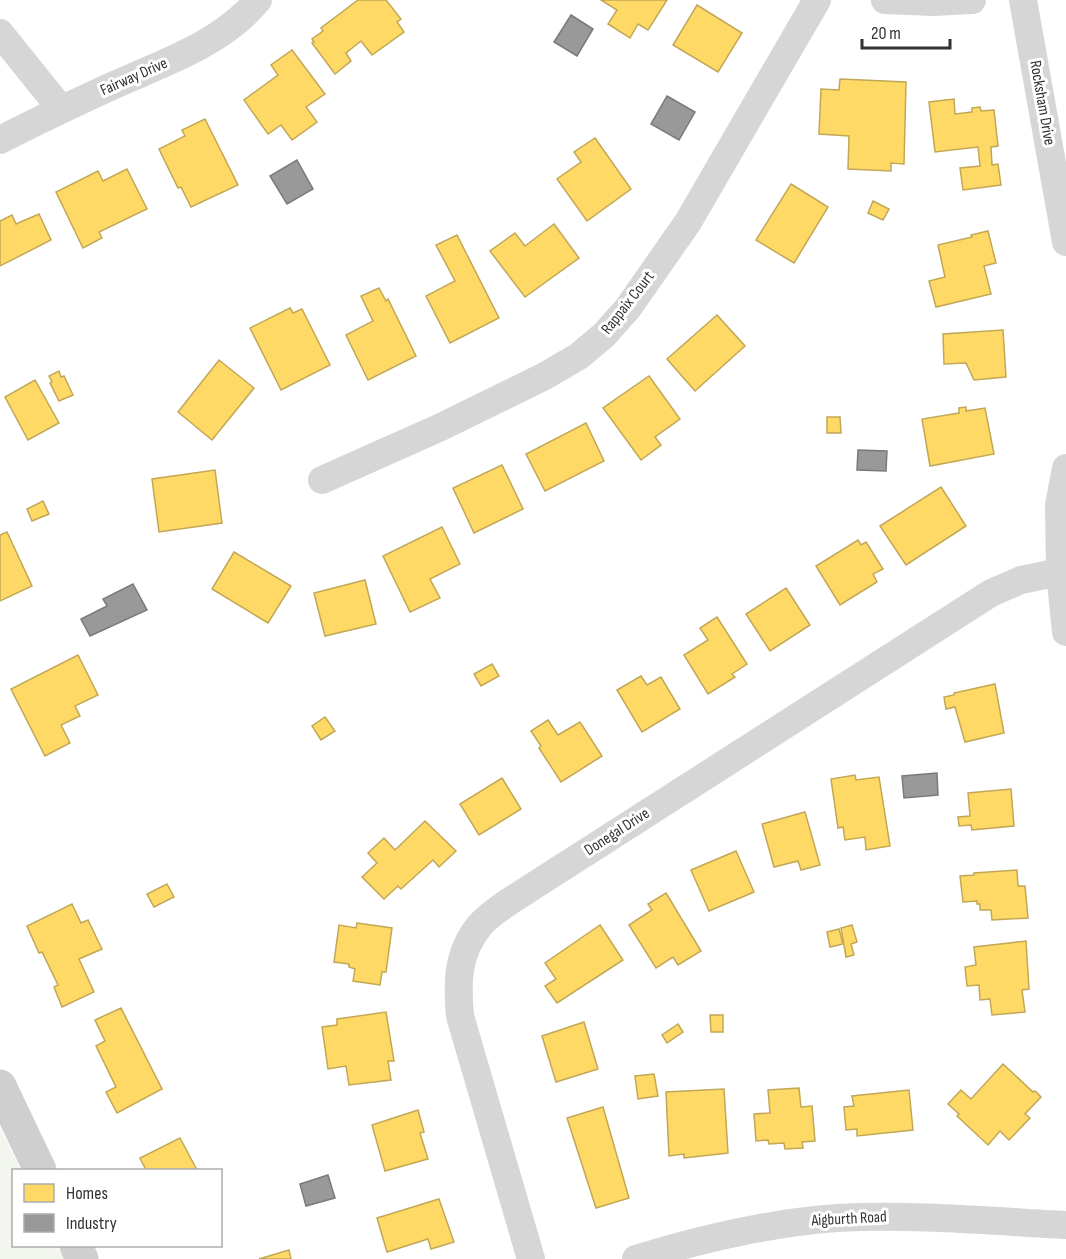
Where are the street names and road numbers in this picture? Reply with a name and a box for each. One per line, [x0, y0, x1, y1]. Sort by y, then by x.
street label: Fairway Drive [98, 54, 170, 100]
street label: Rocksham Drive [1025, 59, 1059, 147]
street label: Rappaix Court [597, 268, 659, 338]
street label: Donegal Drive [581, 804, 653, 860]
street label: Aigburth Road [810, 1208, 887, 1231]

